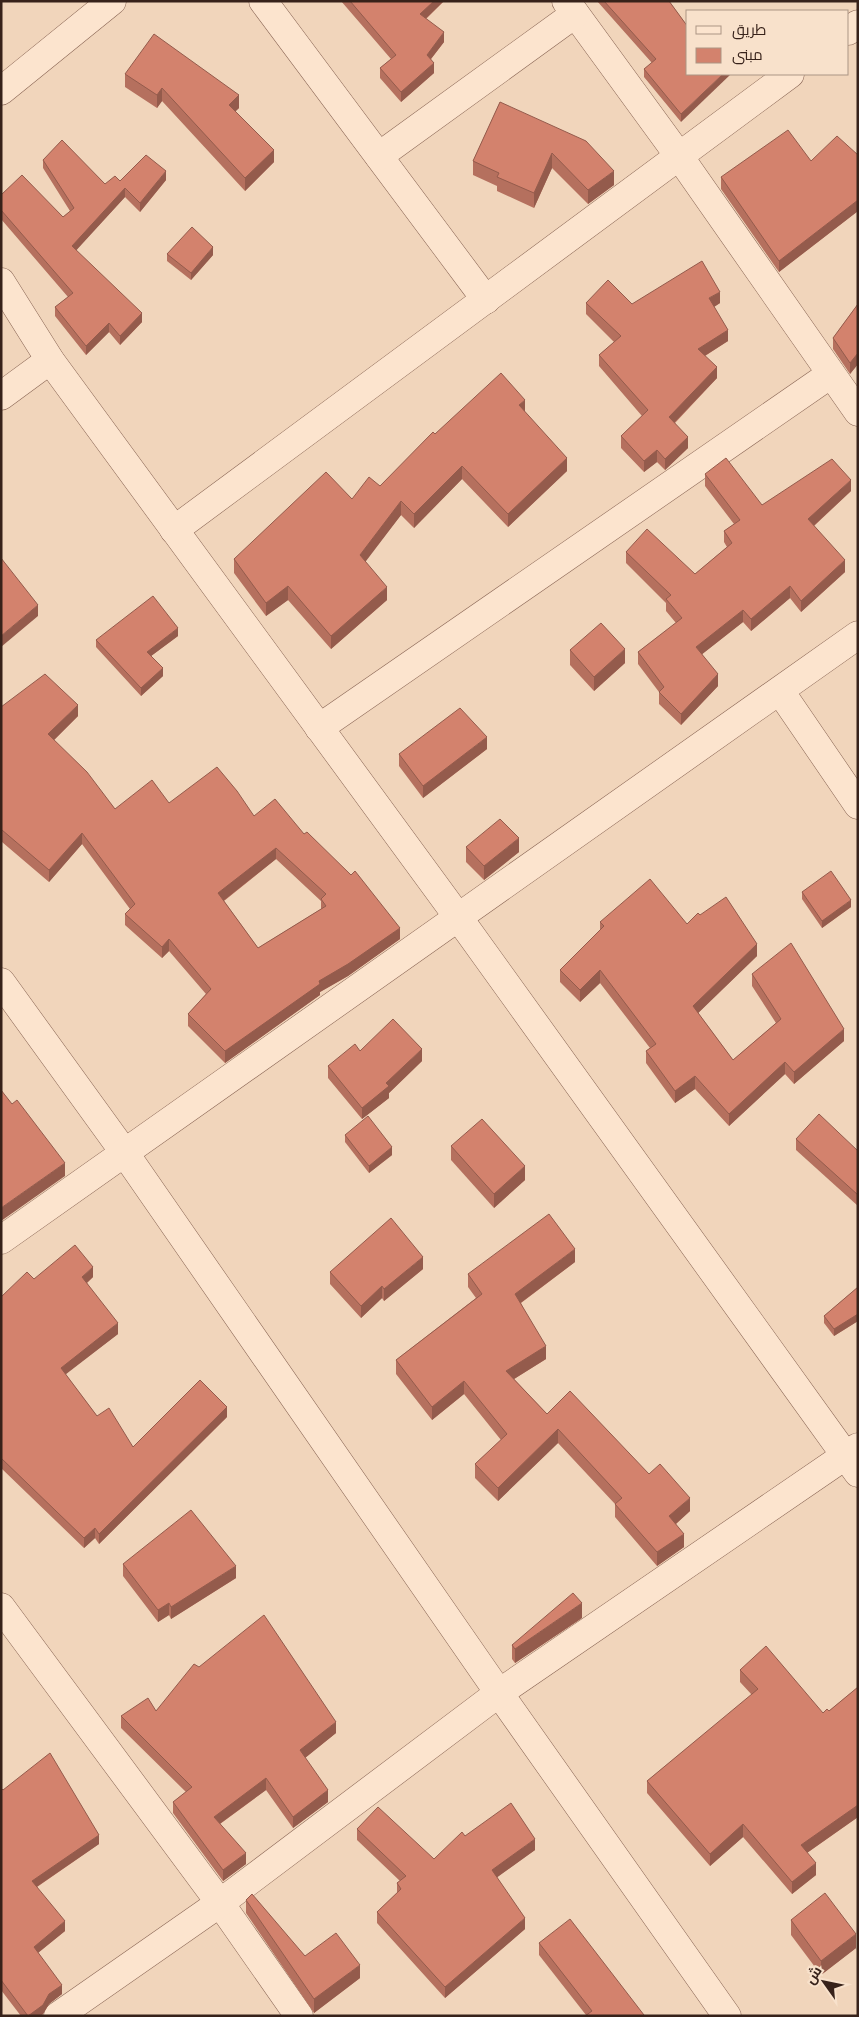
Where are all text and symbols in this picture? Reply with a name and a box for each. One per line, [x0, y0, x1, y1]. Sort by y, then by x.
legend [686, 10, 849, 75]
text: طريق [732, 20, 766, 40]
text: مبنى [732, 45, 763, 65]
north arrow [799, 1957, 849, 2007]
text: ش [801, 1962, 826, 1987]

